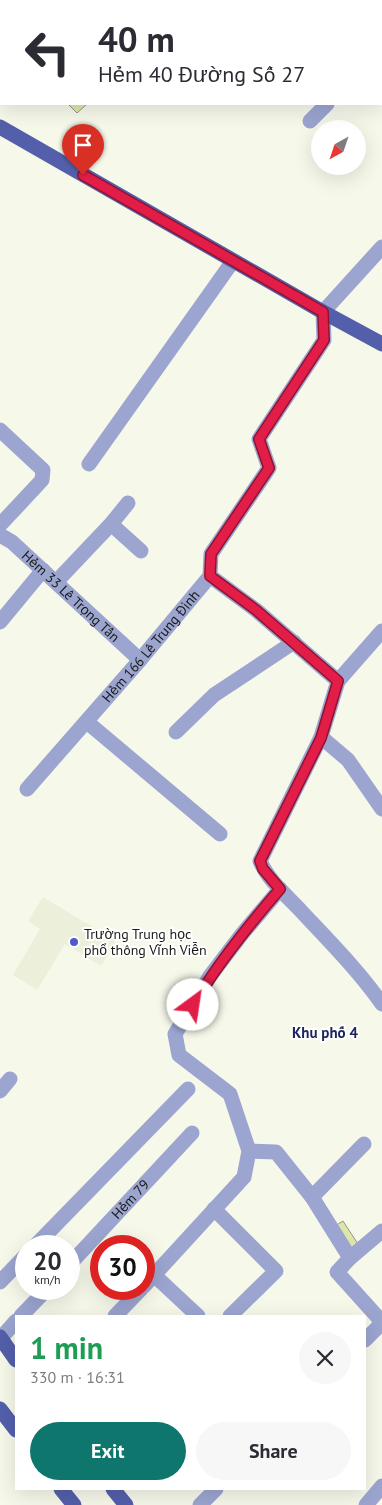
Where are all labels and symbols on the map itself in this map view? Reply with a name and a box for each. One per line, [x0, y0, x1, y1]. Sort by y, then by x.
north arrow [311, 120, 366, 175]
pin [62, 124, 104, 175]
street label: Hẻm 33 Lê Trọng Tấn [18, 547, 124, 646]
street label: Hẻm 166 Lê Trung Đình [98, 586, 204, 706]
place label: Trường Trung học phổ thông Vĩnh Viễn [84, 925, 207, 959]
marker: Trường Trung học phổ thông Vĩnh Viễn [68, 936, 80, 948]
position arrow [166, 978, 218, 1030]
district label: Khu phố 4 [292, 1023, 358, 1042]
street label: Hẻm 79 [108, 1176, 153, 1223]
speed limit sign: 30 [90, 1235, 155, 1300]

